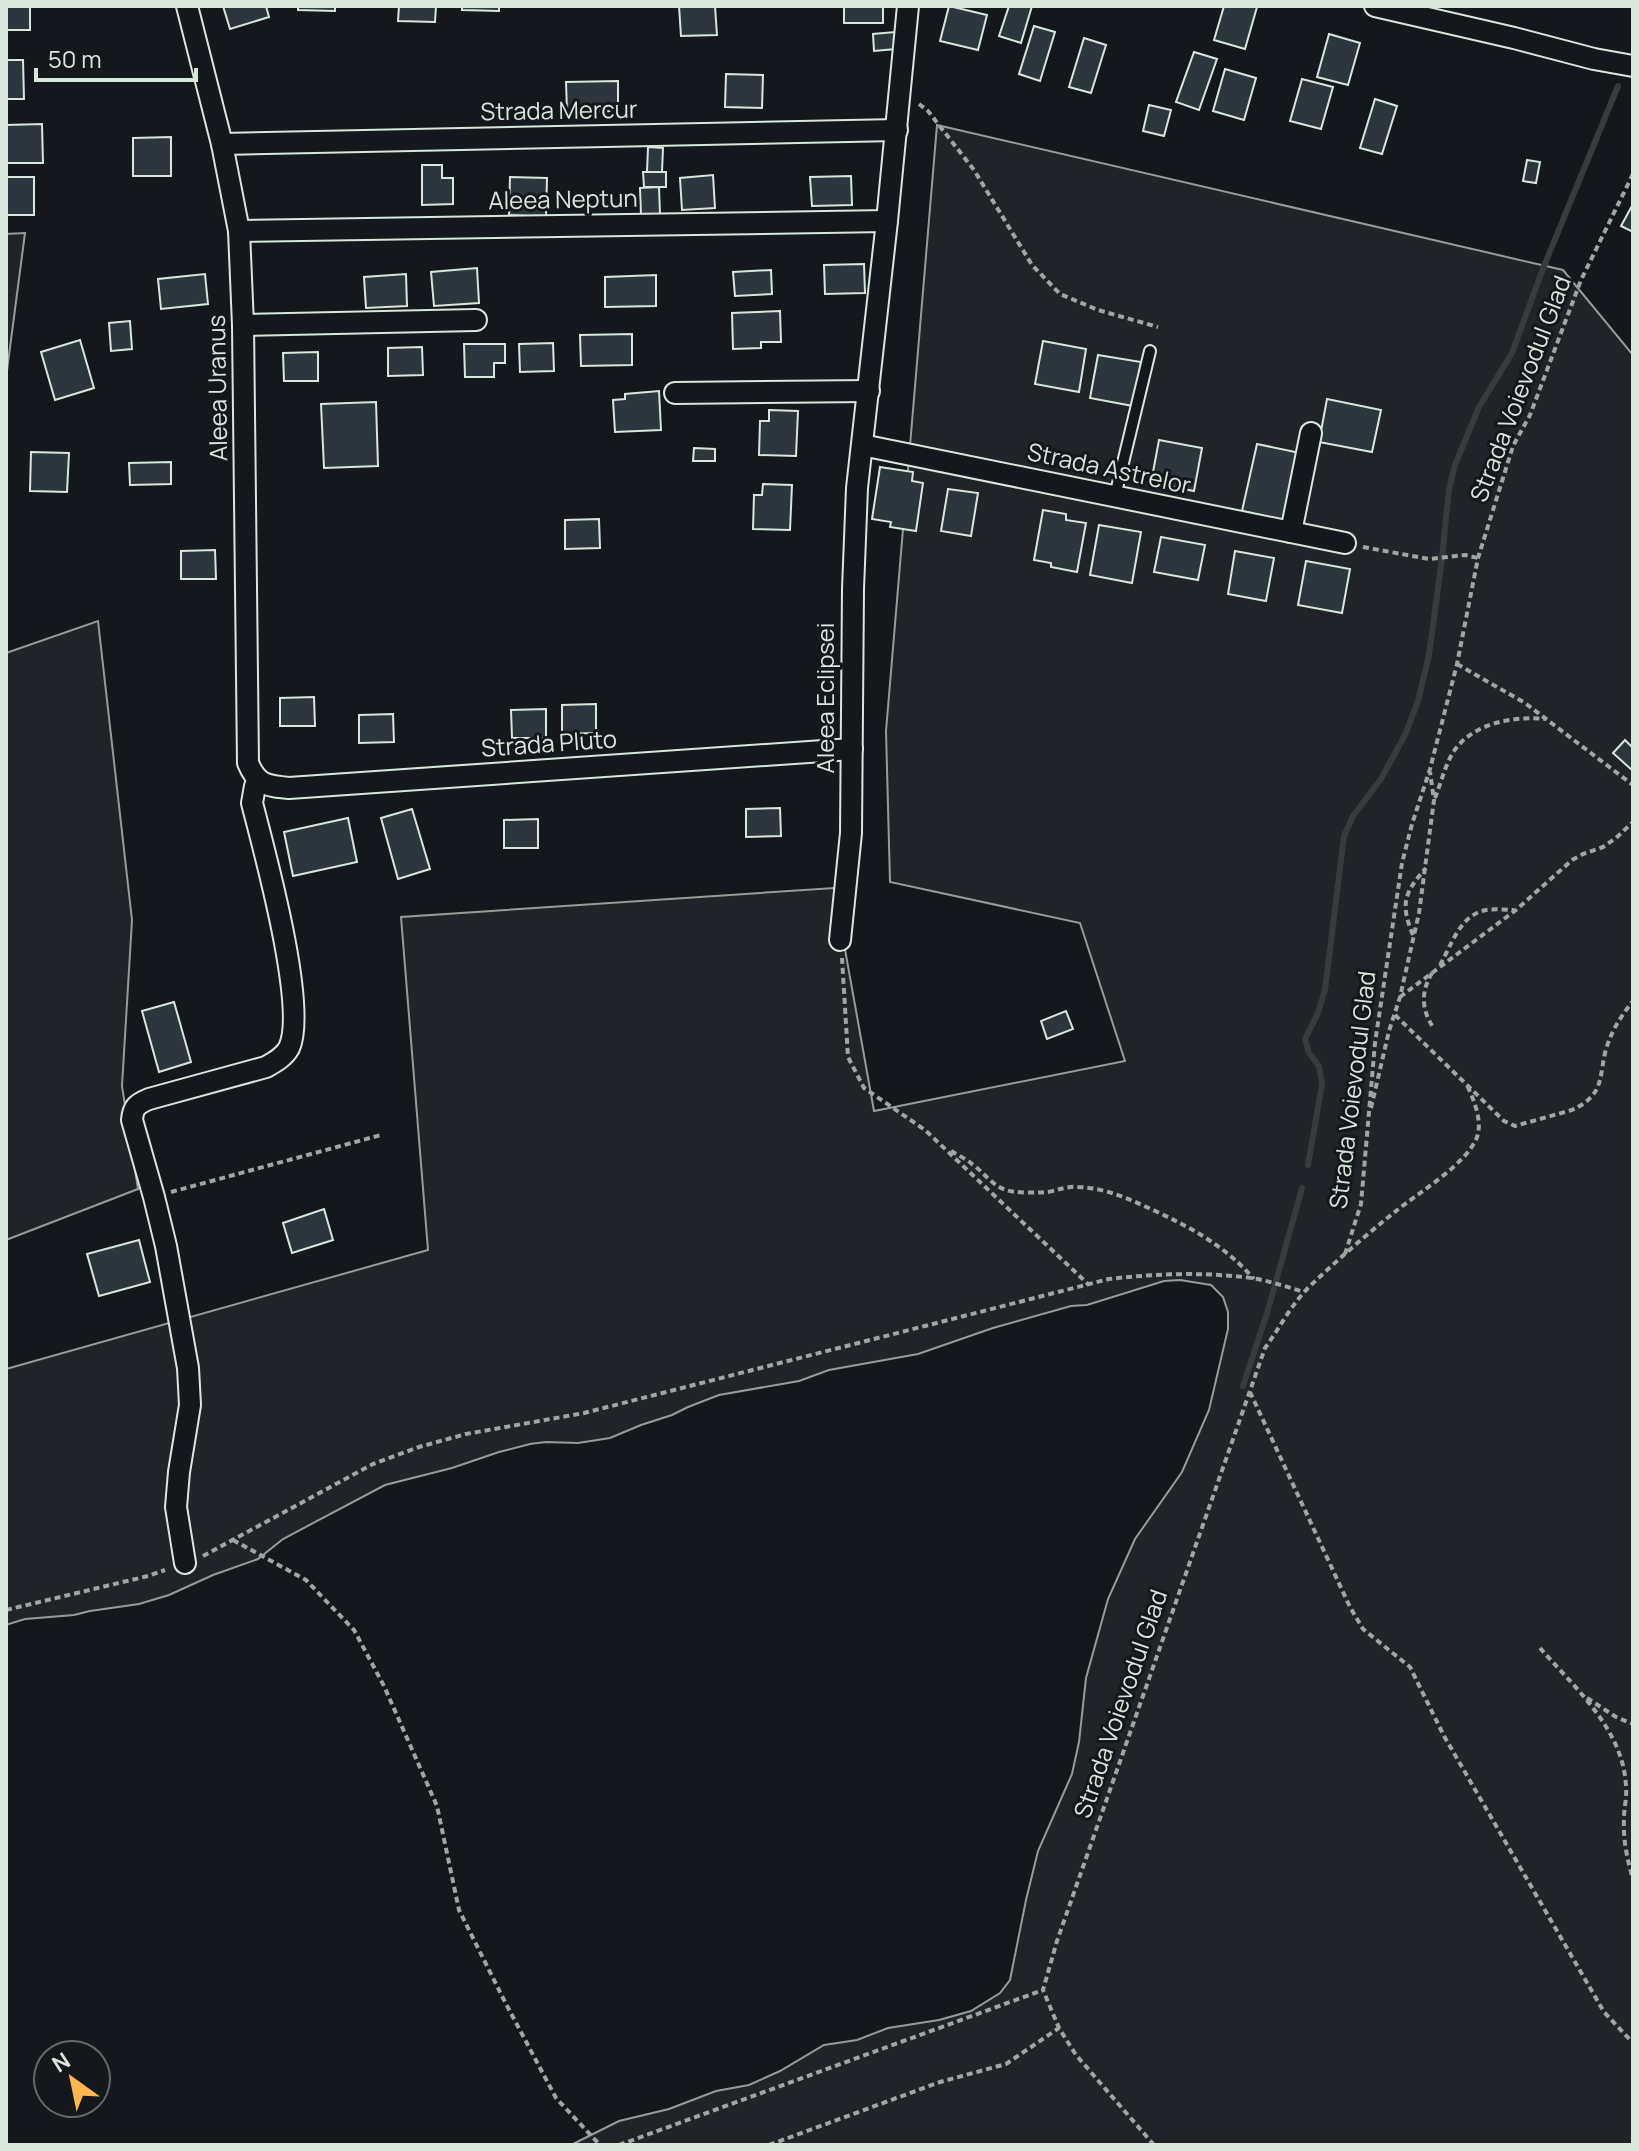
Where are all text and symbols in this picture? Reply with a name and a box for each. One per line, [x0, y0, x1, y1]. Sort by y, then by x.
scale bar [36, 32, 196, 82]
text: 50 m [48, 42, 102, 75]
street label: Strada Mercur [480, 92, 638, 127]
street label: Aleea Neptun [488, 181, 638, 216]
street label: Strada Voievodul Glad [1461, 271, 1578, 506]
street label: Aleea Uranus [199, 315, 234, 461]
street label: Strada Astrelor [1024, 434, 1195, 501]
street label: Aleea Eclipsei [808, 623, 841, 773]
street label: Strada Pluto [480, 721, 618, 764]
street label: Strada Voievodul Glad [1321, 969, 1382, 1211]
street label: Strada Voievodul Glad [1065, 1585, 1174, 1822]
north arrow [32, 2039, 112, 2119]
text: N [46, 2045, 76, 2079]

